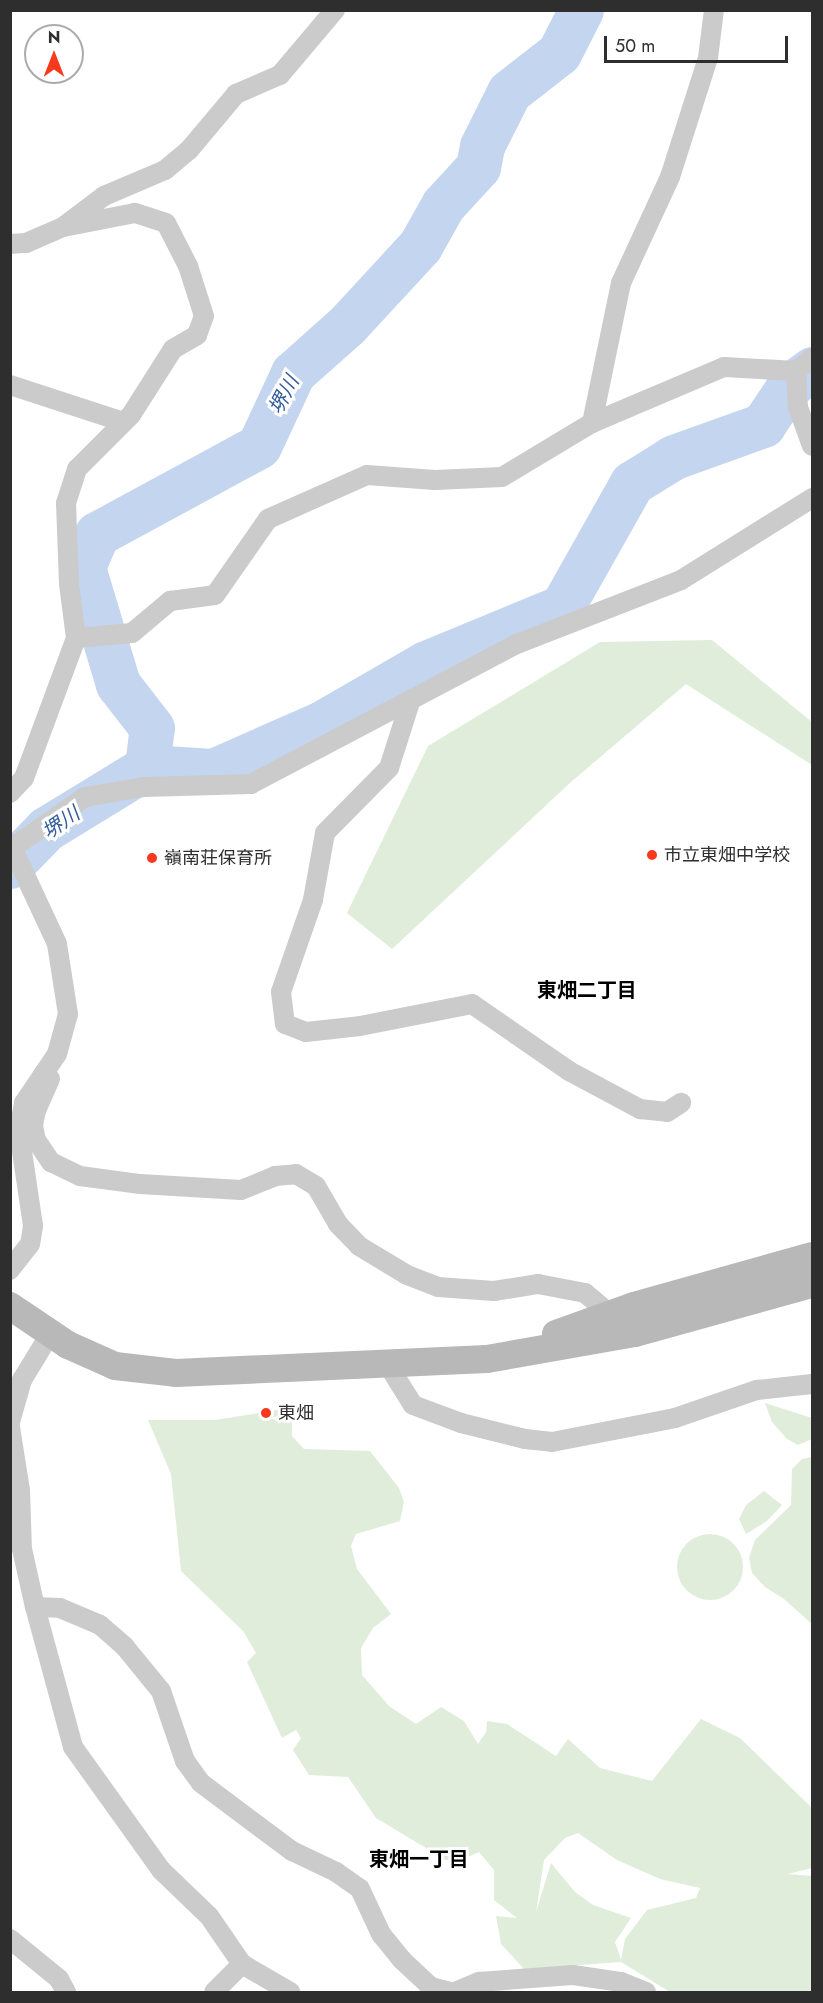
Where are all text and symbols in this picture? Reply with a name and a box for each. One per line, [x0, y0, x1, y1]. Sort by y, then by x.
north arrow [24, 24, 84, 84]
scale bar [607, 24, 792, 62]
text: N [48, 26, 60, 49]
text: 50 m [615, 33, 655, 59]
water label: 堺川 [264, 372, 304, 418]
water label: 堺川 [38, 802, 84, 844]
place label: 市立東畑中学校 [664, 844, 790, 866]
place label: 嶺南荘保育所 [164, 847, 272, 869]
marker: 市立東畑中学校 [645, 848, 659, 862]
marker: 嶺南荘保育所 [145, 851, 159, 865]
district label: 東畑二丁目 [537, 978, 637, 1002]
place label: 東畑 [278, 1402, 314, 1424]
marker: 東畑 [259, 1406, 273, 1420]
district label: 東畑一丁目 [369, 1847, 469, 1871]

